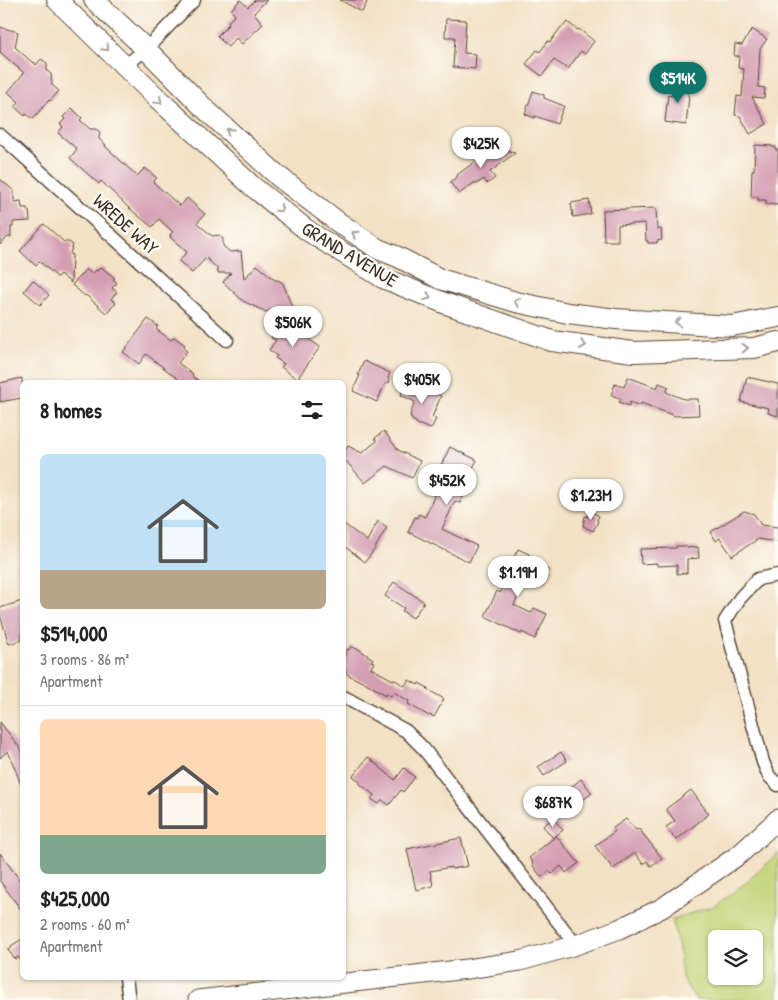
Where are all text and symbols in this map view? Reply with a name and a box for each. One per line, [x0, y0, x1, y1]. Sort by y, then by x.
one-way arrow [101, 42, 110, 51]
pin: $514K [643, 62, 713, 104]
text: $514K [660, 67, 696, 89]
one-way arrow [154, 95, 163, 104]
pin: $425K [446, 126, 516, 169]
one-way arrow [226, 128, 235, 137]
text: $425K [463, 132, 499, 154]
street label: WREDE WAY [88, 188, 165, 261]
one-way arrow [275, 203, 284, 212]
street label: GRAND AVENUE [297, 215, 403, 293]
one-way arrow [351, 230, 360, 240]
one-way arrow [423, 290, 432, 301]
one-way arrow [512, 297, 521, 308]
pin: $506K [258, 306, 328, 348]
text: $506K [275, 311, 311, 333]
one-way arrow [673, 316, 681, 327]
one-way arrow [579, 339, 587, 350]
one-way arrow [742, 343, 749, 353]
pin: $405K [387, 362, 457, 405]
text: $405K [404, 368, 440, 390]
text: 8 homes [40, 396, 102, 425]
icon: filters [298, 396, 326, 424]
pin: $452K [412, 464, 482, 506]
text: $452K [429, 469, 465, 491]
pin: $1.23M [550, 478, 632, 521]
text: $1.23M [570, 484, 612, 506]
icon: home [138, 486, 228, 576]
pin: $1.19M [477, 556, 559, 598]
text: $1.19M [499, 561, 537, 583]
text: $514,000 [40, 619, 108, 648]
text: 3 rooms · 86 m² [40, 648, 129, 670]
text: Apartment [40, 670, 103, 692]
icon: home [138, 752, 228, 842]
pin: $687K [518, 786, 588, 828]
text: $687K [534, 791, 572, 813]
text: $425,000 [40, 884, 110, 913]
text: 2 rooms · 60 m² [40, 913, 130, 935]
map controls [708, 930, 763, 985]
button: layers [708, 930, 763, 985]
text: Apartment [40, 935, 103, 957]

